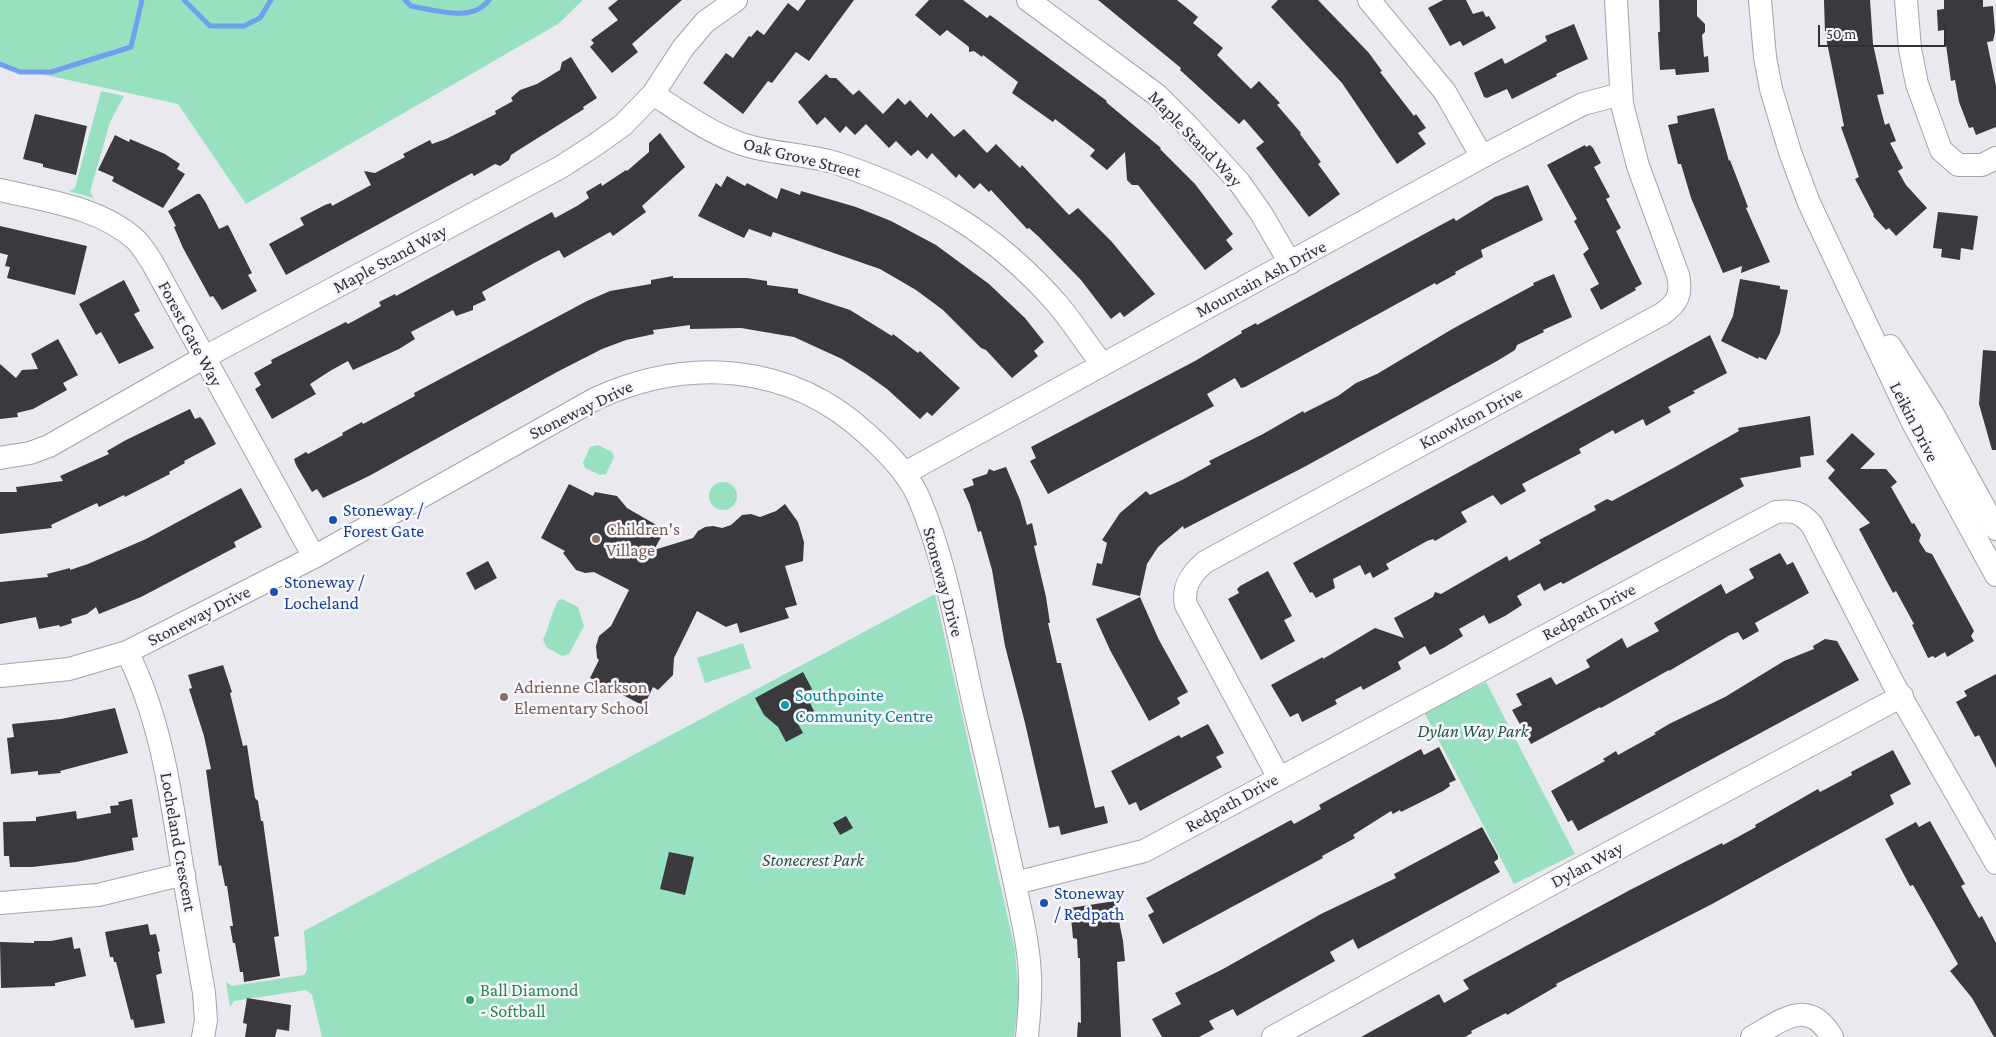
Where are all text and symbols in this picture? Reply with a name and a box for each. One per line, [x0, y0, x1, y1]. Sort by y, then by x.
scale bar [1821, 15, 1948, 47]
text: 50 m [1826, 26, 1856, 42]
street label: Maple Stand Way [1143, 86, 1247, 192]
street label: Oak Grove Street [741, 133, 863, 183]
street label: Maple Stand Way [329, 220, 451, 298]
street label: Mountain Ash Drive [1192, 236, 1330, 322]
street label: Forest Gate Way [153, 277, 227, 391]
street label: Stoneway Drive [526, 376, 636, 444]
street label: Leikin Drive [1885, 378, 1943, 466]
street label: Knowlton Drive [1416, 382, 1526, 454]
place label: Stoneway / Forest Gate [343, 499, 424, 542]
marker: Stoneway / Forest Gate [327, 514, 339, 526]
place label: Children's Village [606, 518, 680, 560]
street label: Stoneway Drive [918, 525, 968, 639]
marker: Children's Village [590, 533, 602, 545]
place label: Stoneway / Locheland [284, 571, 364, 614]
street label: Redpath Drive [1538, 578, 1640, 646]
street label: Stoneway Drive [144, 581, 254, 651]
marker: Stoneway / Locheland [268, 586, 280, 598]
place label: Adrienne Clarkson Elementary School [514, 676, 649, 719]
place label: Southpointe Community Centre [795, 684, 933, 726]
marker: Adrienne Clarkson Elementary School [498, 691, 510, 703]
marker: Southpointe Community Centre [779, 699, 791, 711]
park label: Dylan Way Park [1417, 720, 1529, 742]
street label: Redpath Drive [1182, 769, 1282, 837]
street label: Locheland Crescent [155, 771, 201, 913]
street label: Dylan Way [1547, 837, 1627, 893]
park label: Stonecrest Park [762, 849, 864, 871]
place label: Stoneway / Redpath [1054, 882, 1124, 924]
marker: Stoneway / Redpath [1038, 897, 1050, 909]
place label: Ball Diamond - Softball [480, 979, 579, 1022]
marker: Ball Diamond - Softball [464, 994, 476, 1006]

